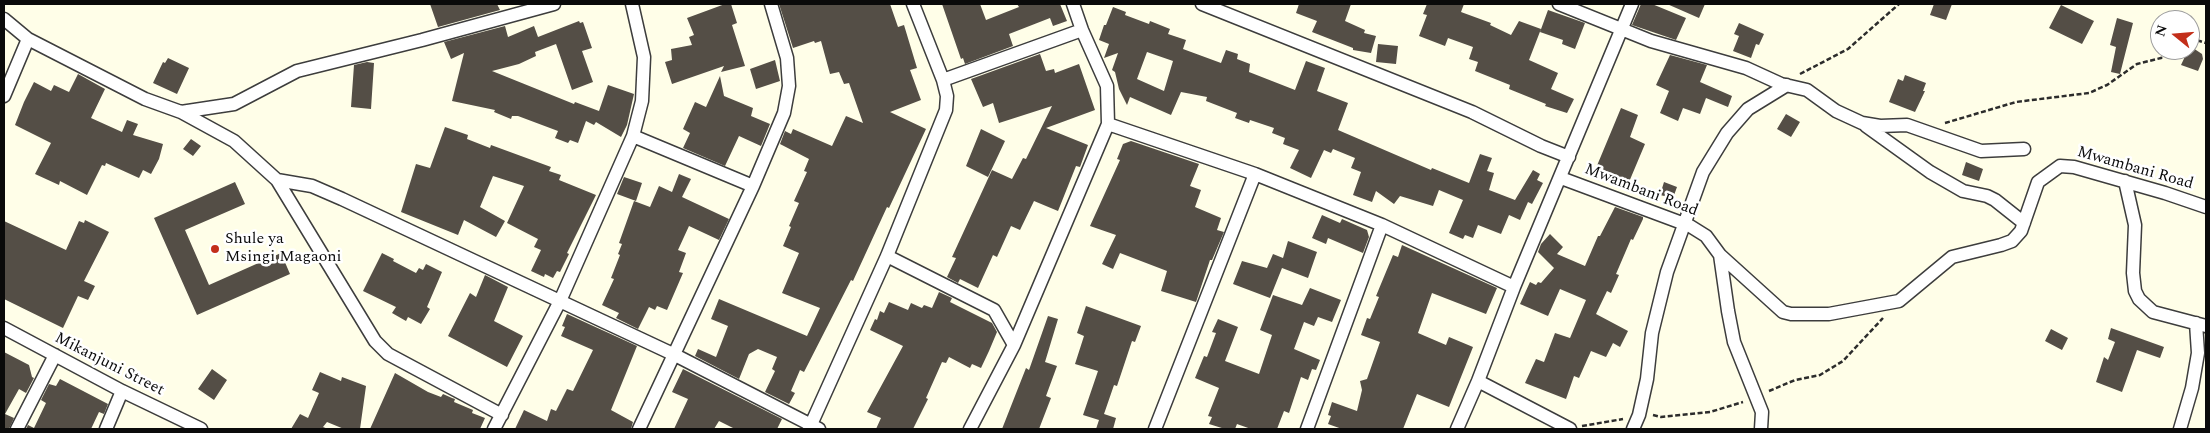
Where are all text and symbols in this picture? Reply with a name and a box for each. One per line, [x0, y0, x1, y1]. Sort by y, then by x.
north arrow [2150, 10, 2200, 60]
text: N [2149, 22, 2173, 39]
street label: Mwambani Road [2075, 143, 2195, 195]
street label: Mwambani Road [1582, 161, 1700, 221]
place label: Shule ya Msingi Magaoni [225, 230, 342, 268]
marker: Shule ya Msingi Magaoni [209, 243, 221, 255]
street label: Mikanjuni Street [51, 329, 167, 401]

